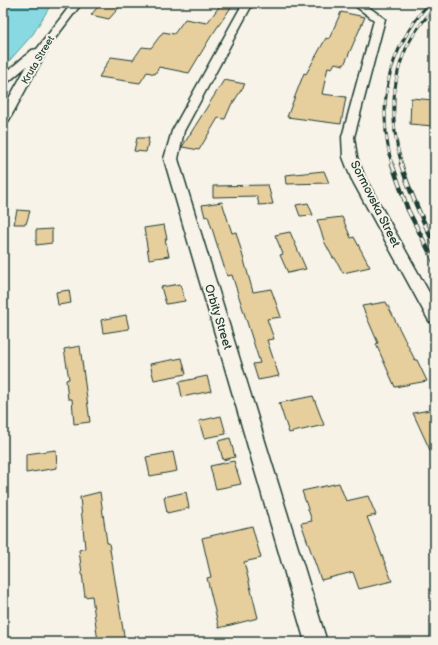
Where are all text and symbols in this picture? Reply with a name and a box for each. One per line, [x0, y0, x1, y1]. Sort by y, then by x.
street label: Kruta Street [19, 34, 57, 86]
street label: Sormovska Street [347, 158, 403, 250]
street label: Orbity Street [201, 283, 235, 352]

